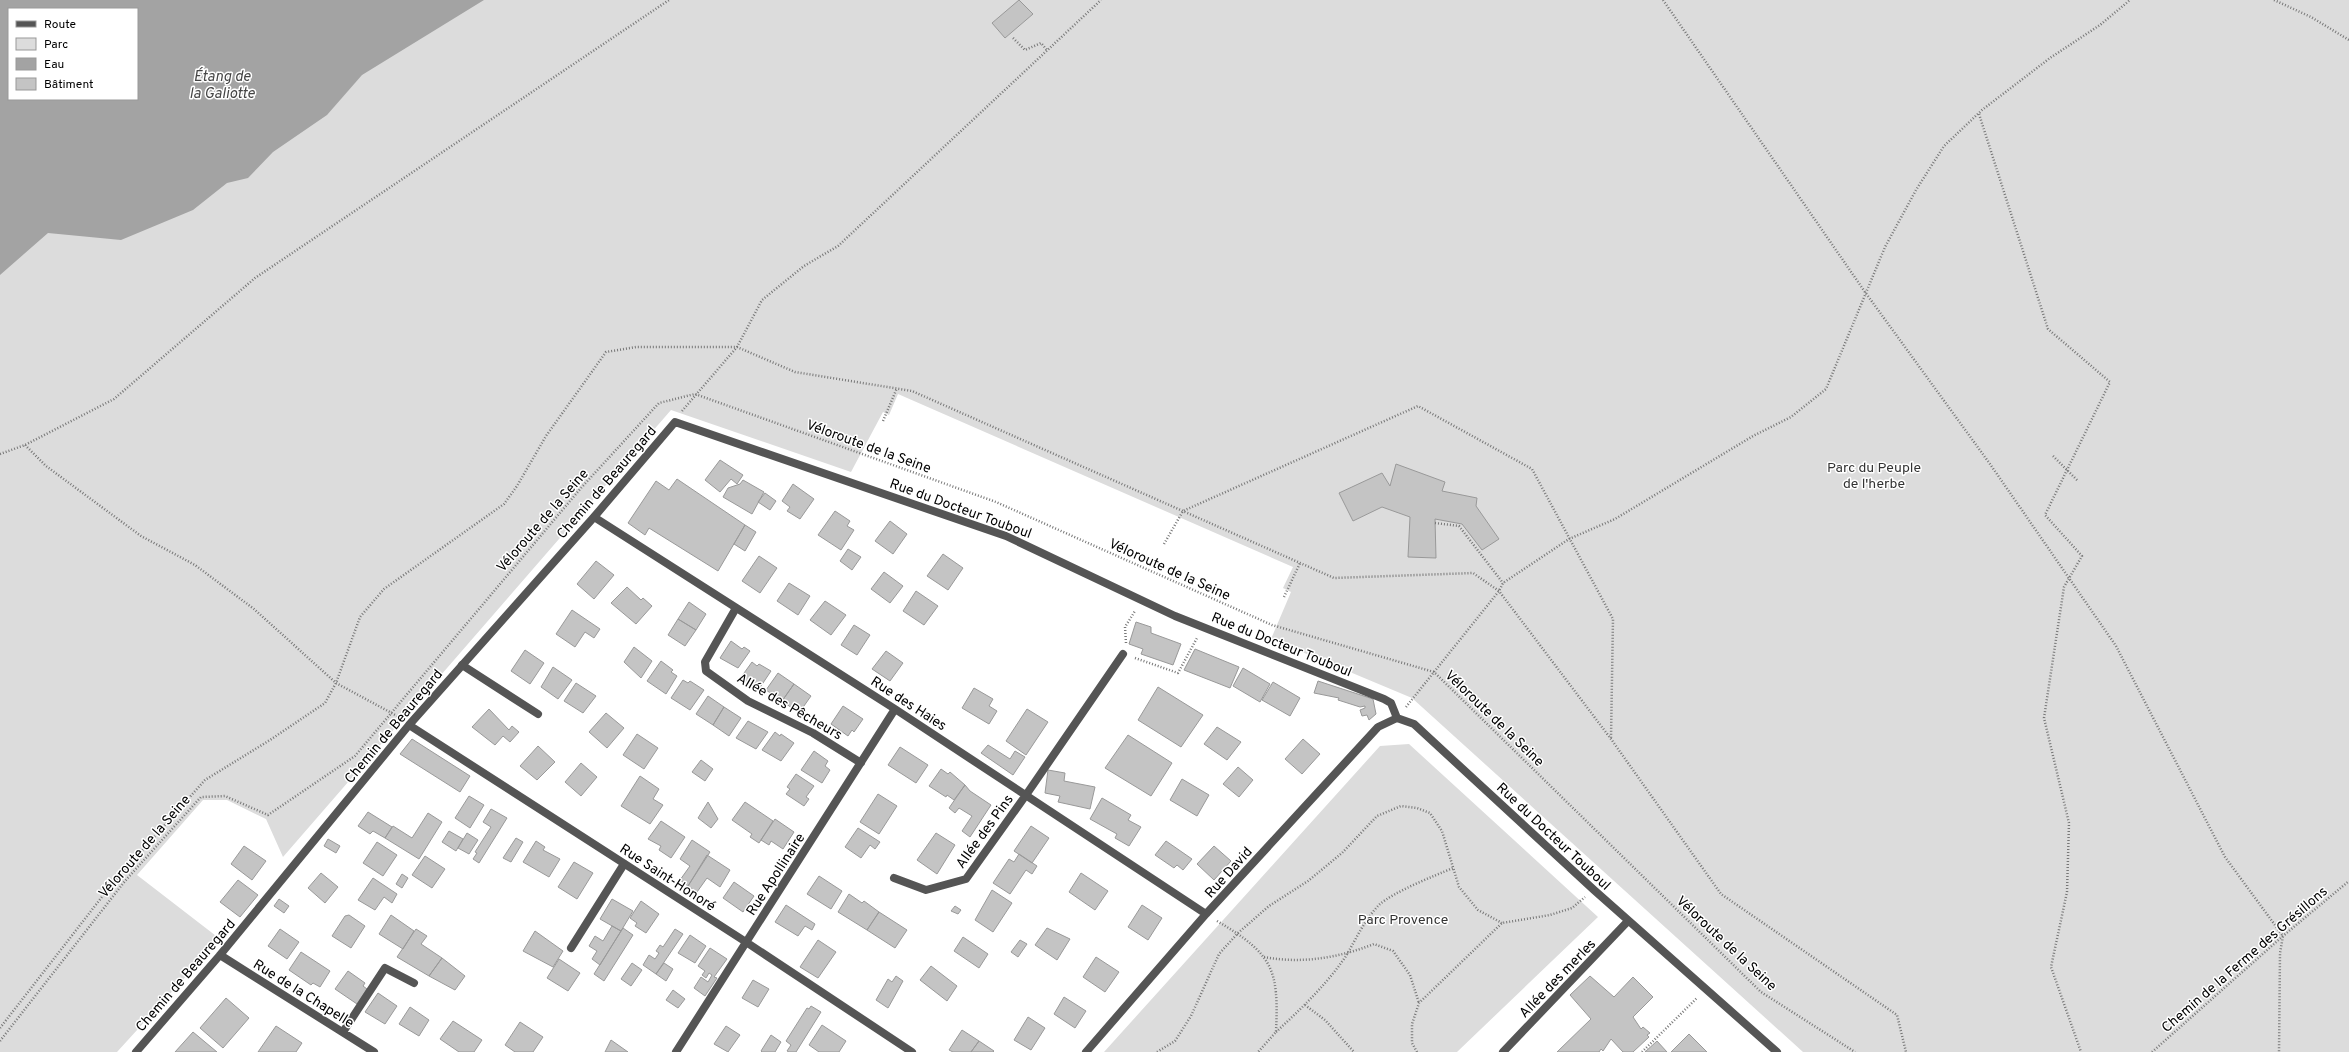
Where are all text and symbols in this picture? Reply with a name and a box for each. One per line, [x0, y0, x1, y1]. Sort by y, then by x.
legend [8, 8, 138, 100]
text: Route [44, 17, 76, 33]
text: Parc [44, 37, 68, 53]
text: Eau [44, 57, 64, 73]
water label: Étang de la Galiotte [189, 67, 255, 104]
text: Bâtiment [44, 77, 94, 93]
street label: Véloroute de la Seine [804, 417, 933, 478]
street label: Chemin de Beauregard [554, 423, 661, 543]
park label: Parc du Peuple de l'herbe [1827, 460, 1921, 493]
street label: Véloroute de la Seine [494, 466, 593, 576]
street label: Rue du Docteur Touboul [887, 476, 1034, 543]
street label: Véloroute de la Seine [1106, 536, 1233, 605]
street label: Rue du Docteur Touboul [1209, 609, 1354, 681]
street label: Chemin de Beauregard [341, 667, 447, 787]
street label: Véloroute de la Seine [1441, 667, 1547, 771]
street label: Allée des Pêcheurs [734, 670, 845, 744]
street label: Rue des Haies [867, 673, 949, 735]
street label: Rue du Docteur Touboul [1492, 780, 1614, 894]
street label: Véloroute de la Seine [96, 792, 195, 902]
street label: Allée des Pins [953, 792, 1018, 872]
street label: Rue Apollinaire [743, 830, 809, 919]
street label: Rue Saint-Honoré [616, 841, 718, 916]
street label: Rue David [1202, 844, 1256, 902]
street label: Chemin de la Ferme des Grésillons [2159, 883, 2331, 1037]
street label: Véloroute de la Seine [1672, 893, 1780, 995]
park label: Parc Provence [1358, 912, 1448, 929]
street label: Chemin de Beauregard [133, 916, 240, 1036]
street label: Allée des merles [1516, 936, 1600, 1022]
street label: Rue de la Chapelle [250, 956, 357, 1032]

